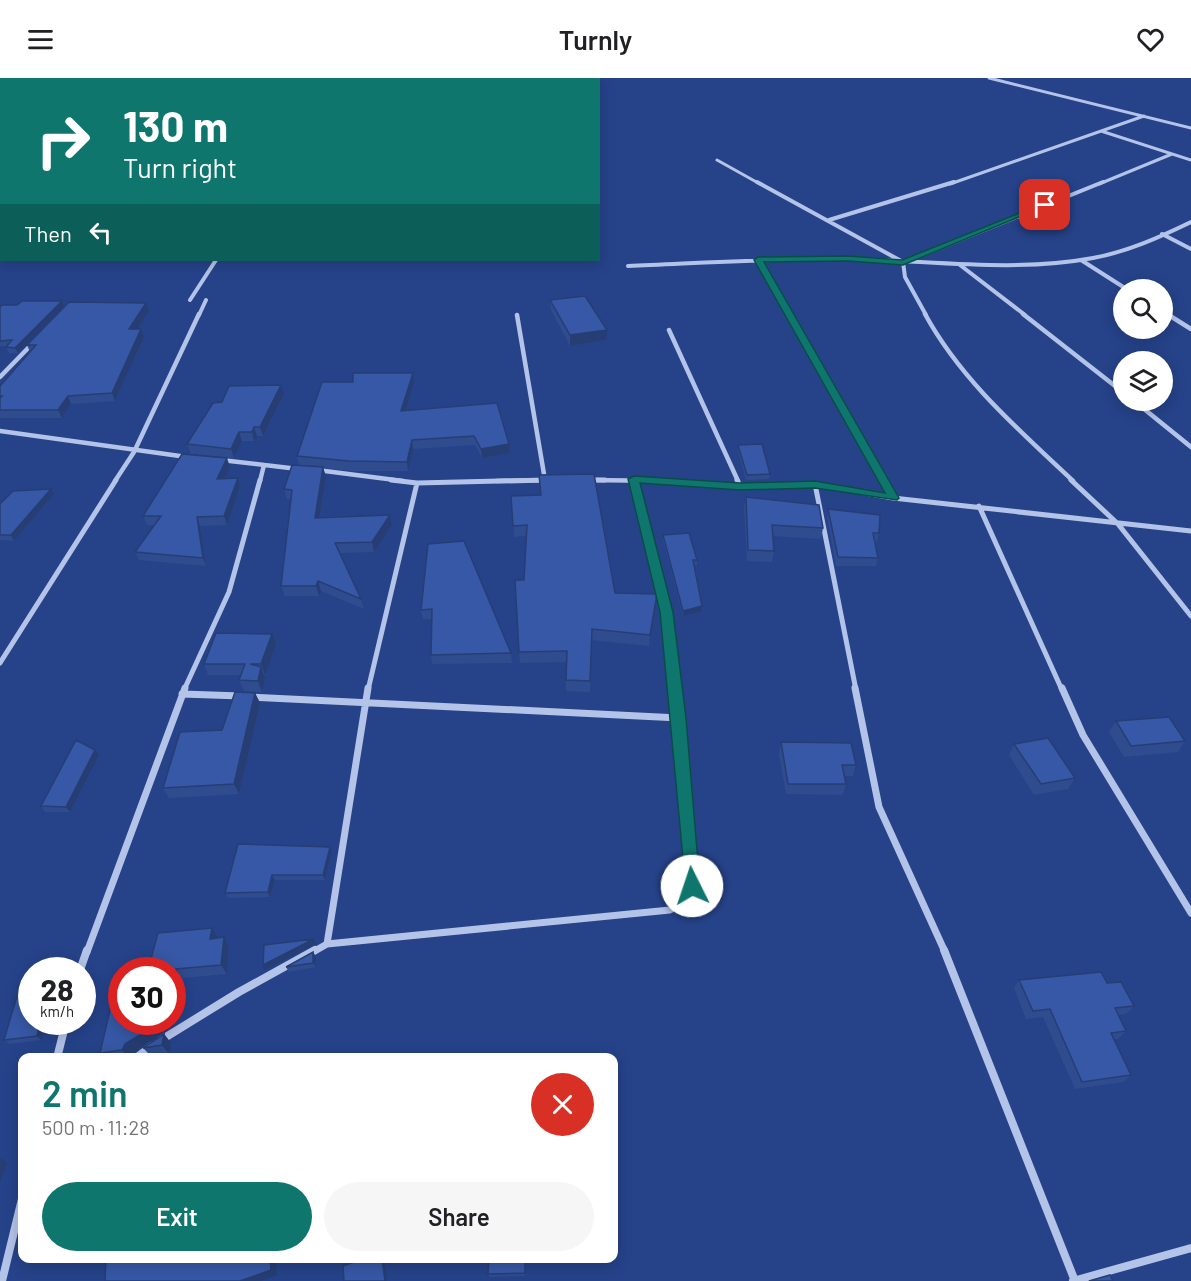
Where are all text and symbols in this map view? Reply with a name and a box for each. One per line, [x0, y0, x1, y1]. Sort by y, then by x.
icon: menu [24, 23, 57, 56]
text: Turnly [559, 23, 632, 55]
icon: heart [1134, 23, 1167, 56]
text: 130 m [123, 100, 228, 150]
icon: right [24, 102, 102, 180]
text: Turn right [123, 151, 237, 183]
pin [1019, 179, 1070, 230]
icon: arrive [1028, 188, 1061, 221]
icon: left [84, 216, 117, 249]
text: Then [24, 220, 72, 246]
map controls [1113, 279, 1173, 411]
button: search [1113, 279, 1173, 339]
button: layers [1113, 351, 1173, 411]
position arrow [660, 854, 724, 918]
speed limit sign: 30 [108, 957, 186, 1035]
text: 28 [40, 971, 74, 1007]
text: km/h [40, 1002, 74, 1020]
text: 2 min [42, 1071, 128, 1114]
button: close [531, 1073, 594, 1136]
text: 500 m · 11:28 [42, 1115, 150, 1139]
button: Exit [42, 1182, 312, 1251]
button: Share [324, 1182, 594, 1251]

